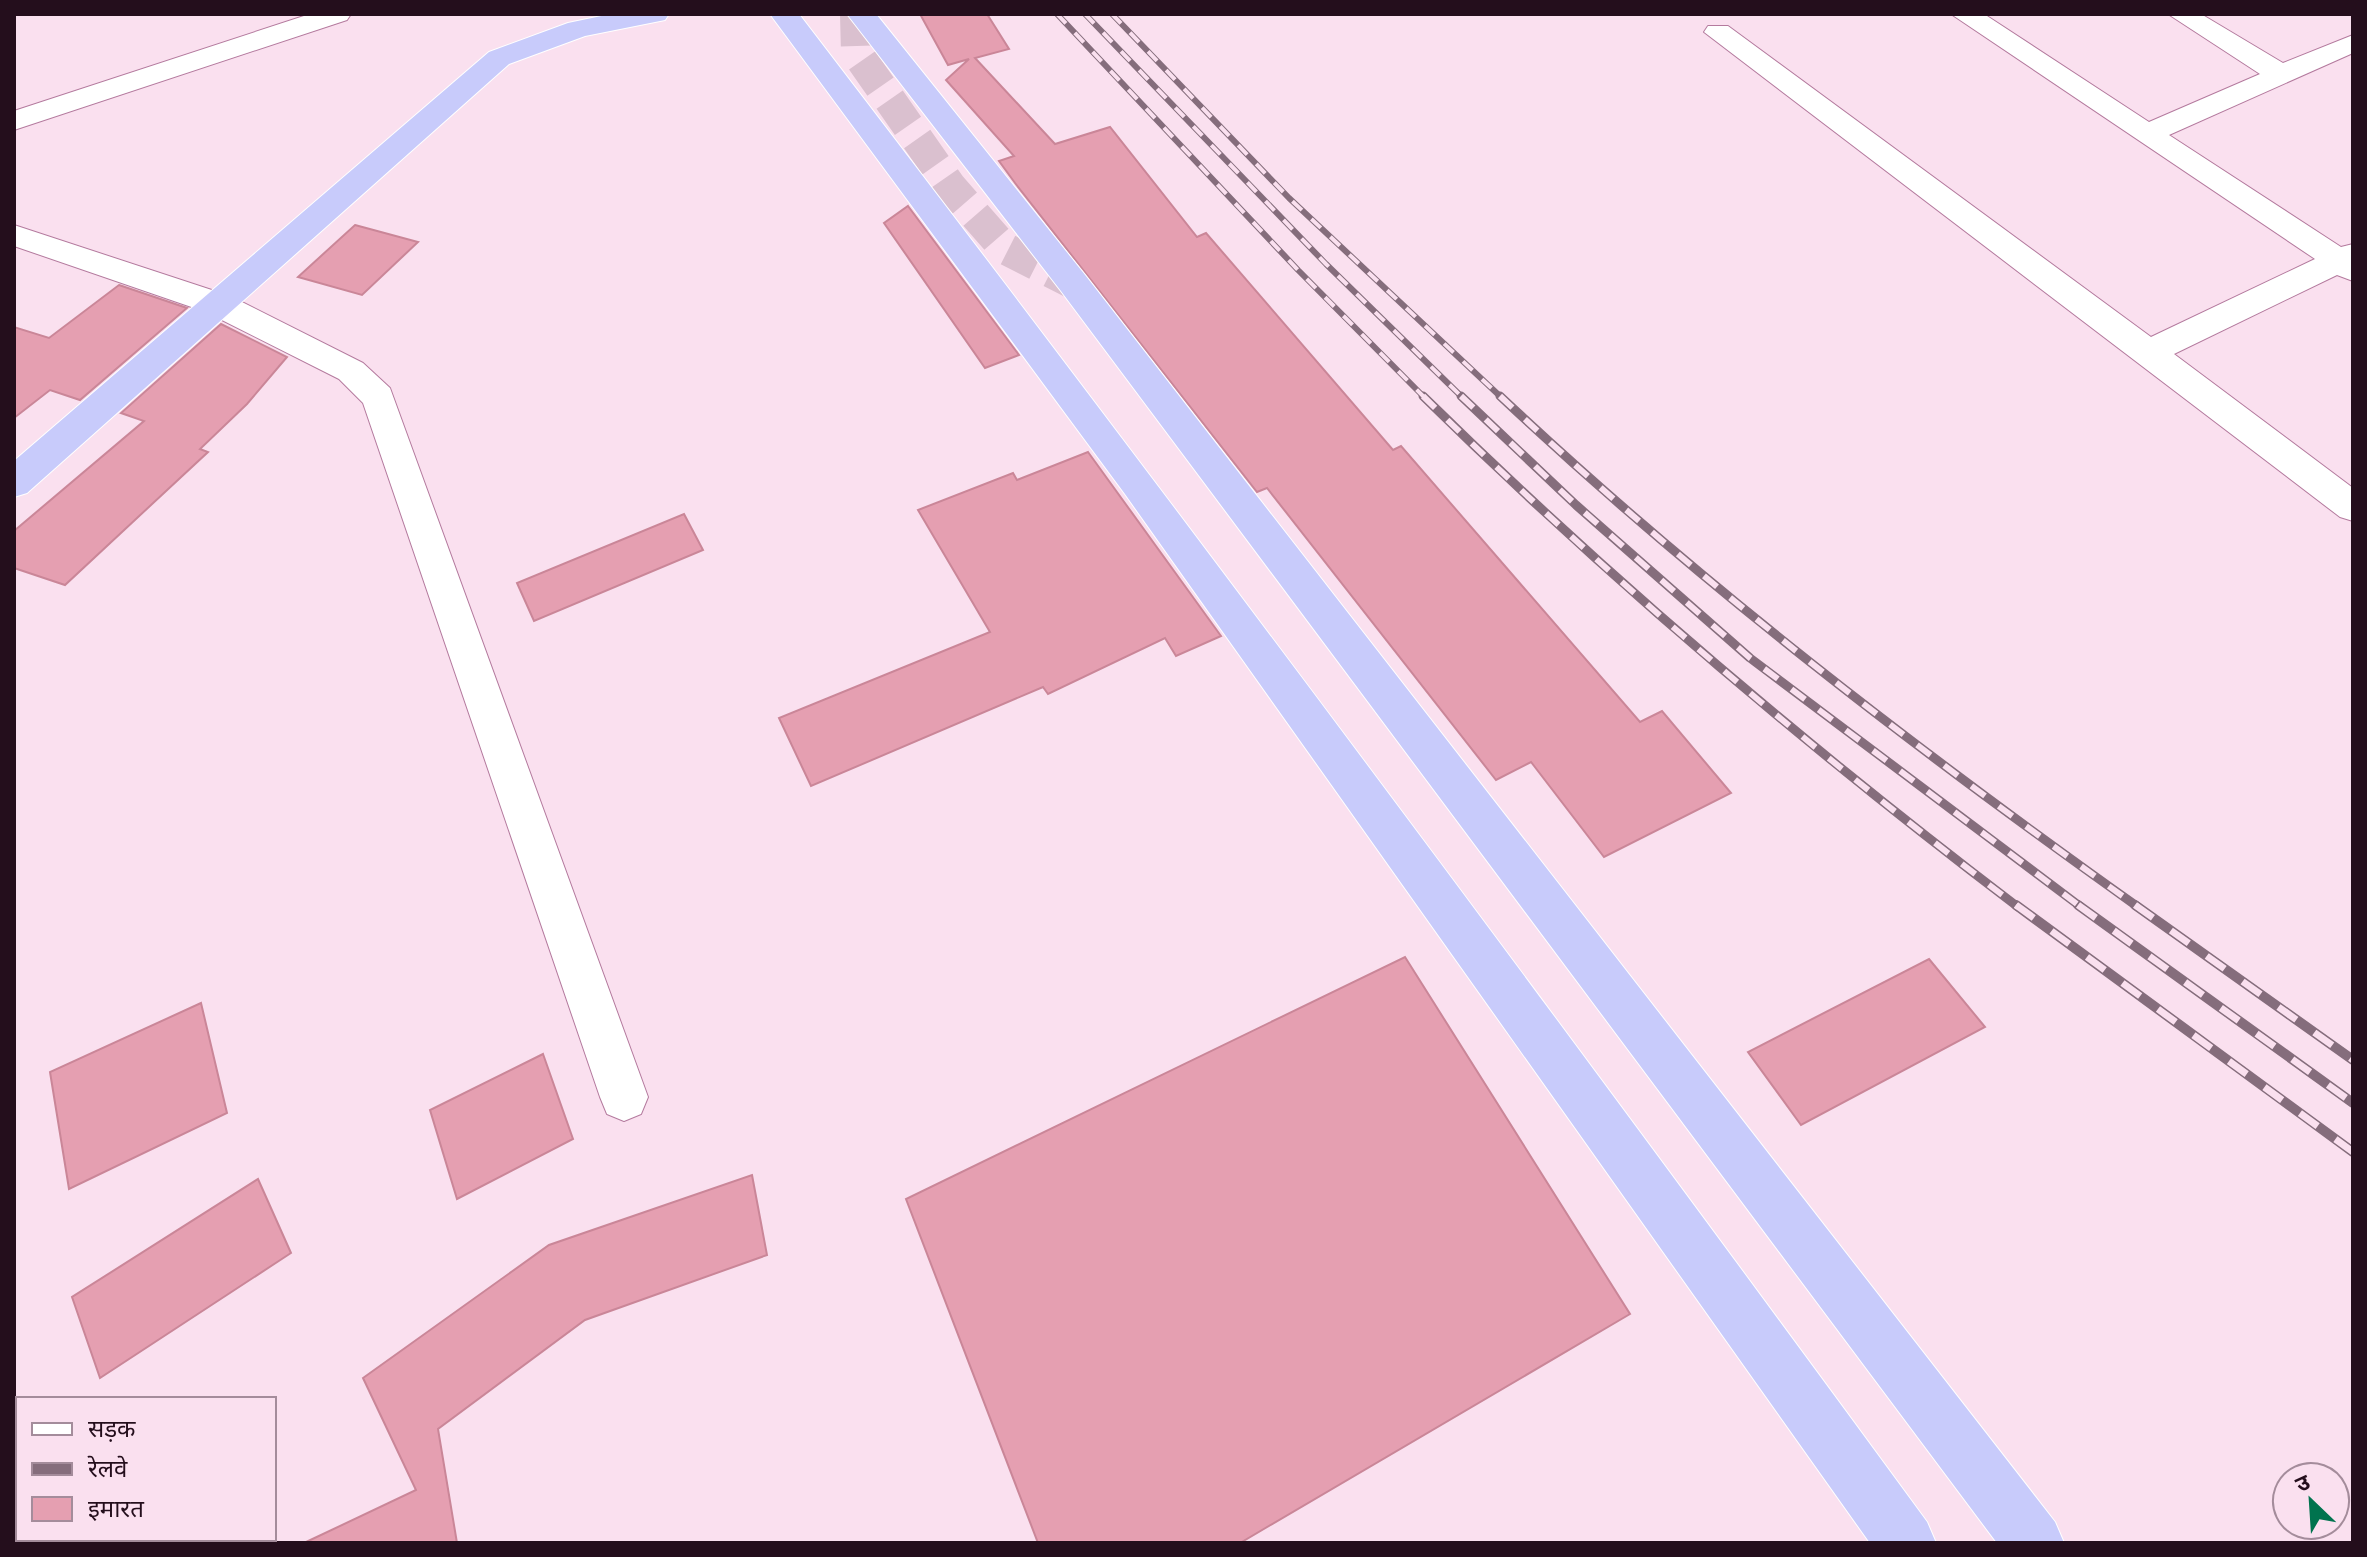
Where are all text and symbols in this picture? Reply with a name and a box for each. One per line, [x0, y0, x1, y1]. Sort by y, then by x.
legend [16, 1397, 276, 1541]
text: सड़क [88, 1411, 136, 1444]
text: रेलवे [87, 1451, 128, 1484]
north arrow [2271, 1461, 2351, 1541]
text: उ [2290, 1465, 2315, 1498]
text: इमारत [88, 1491, 145, 1524]

